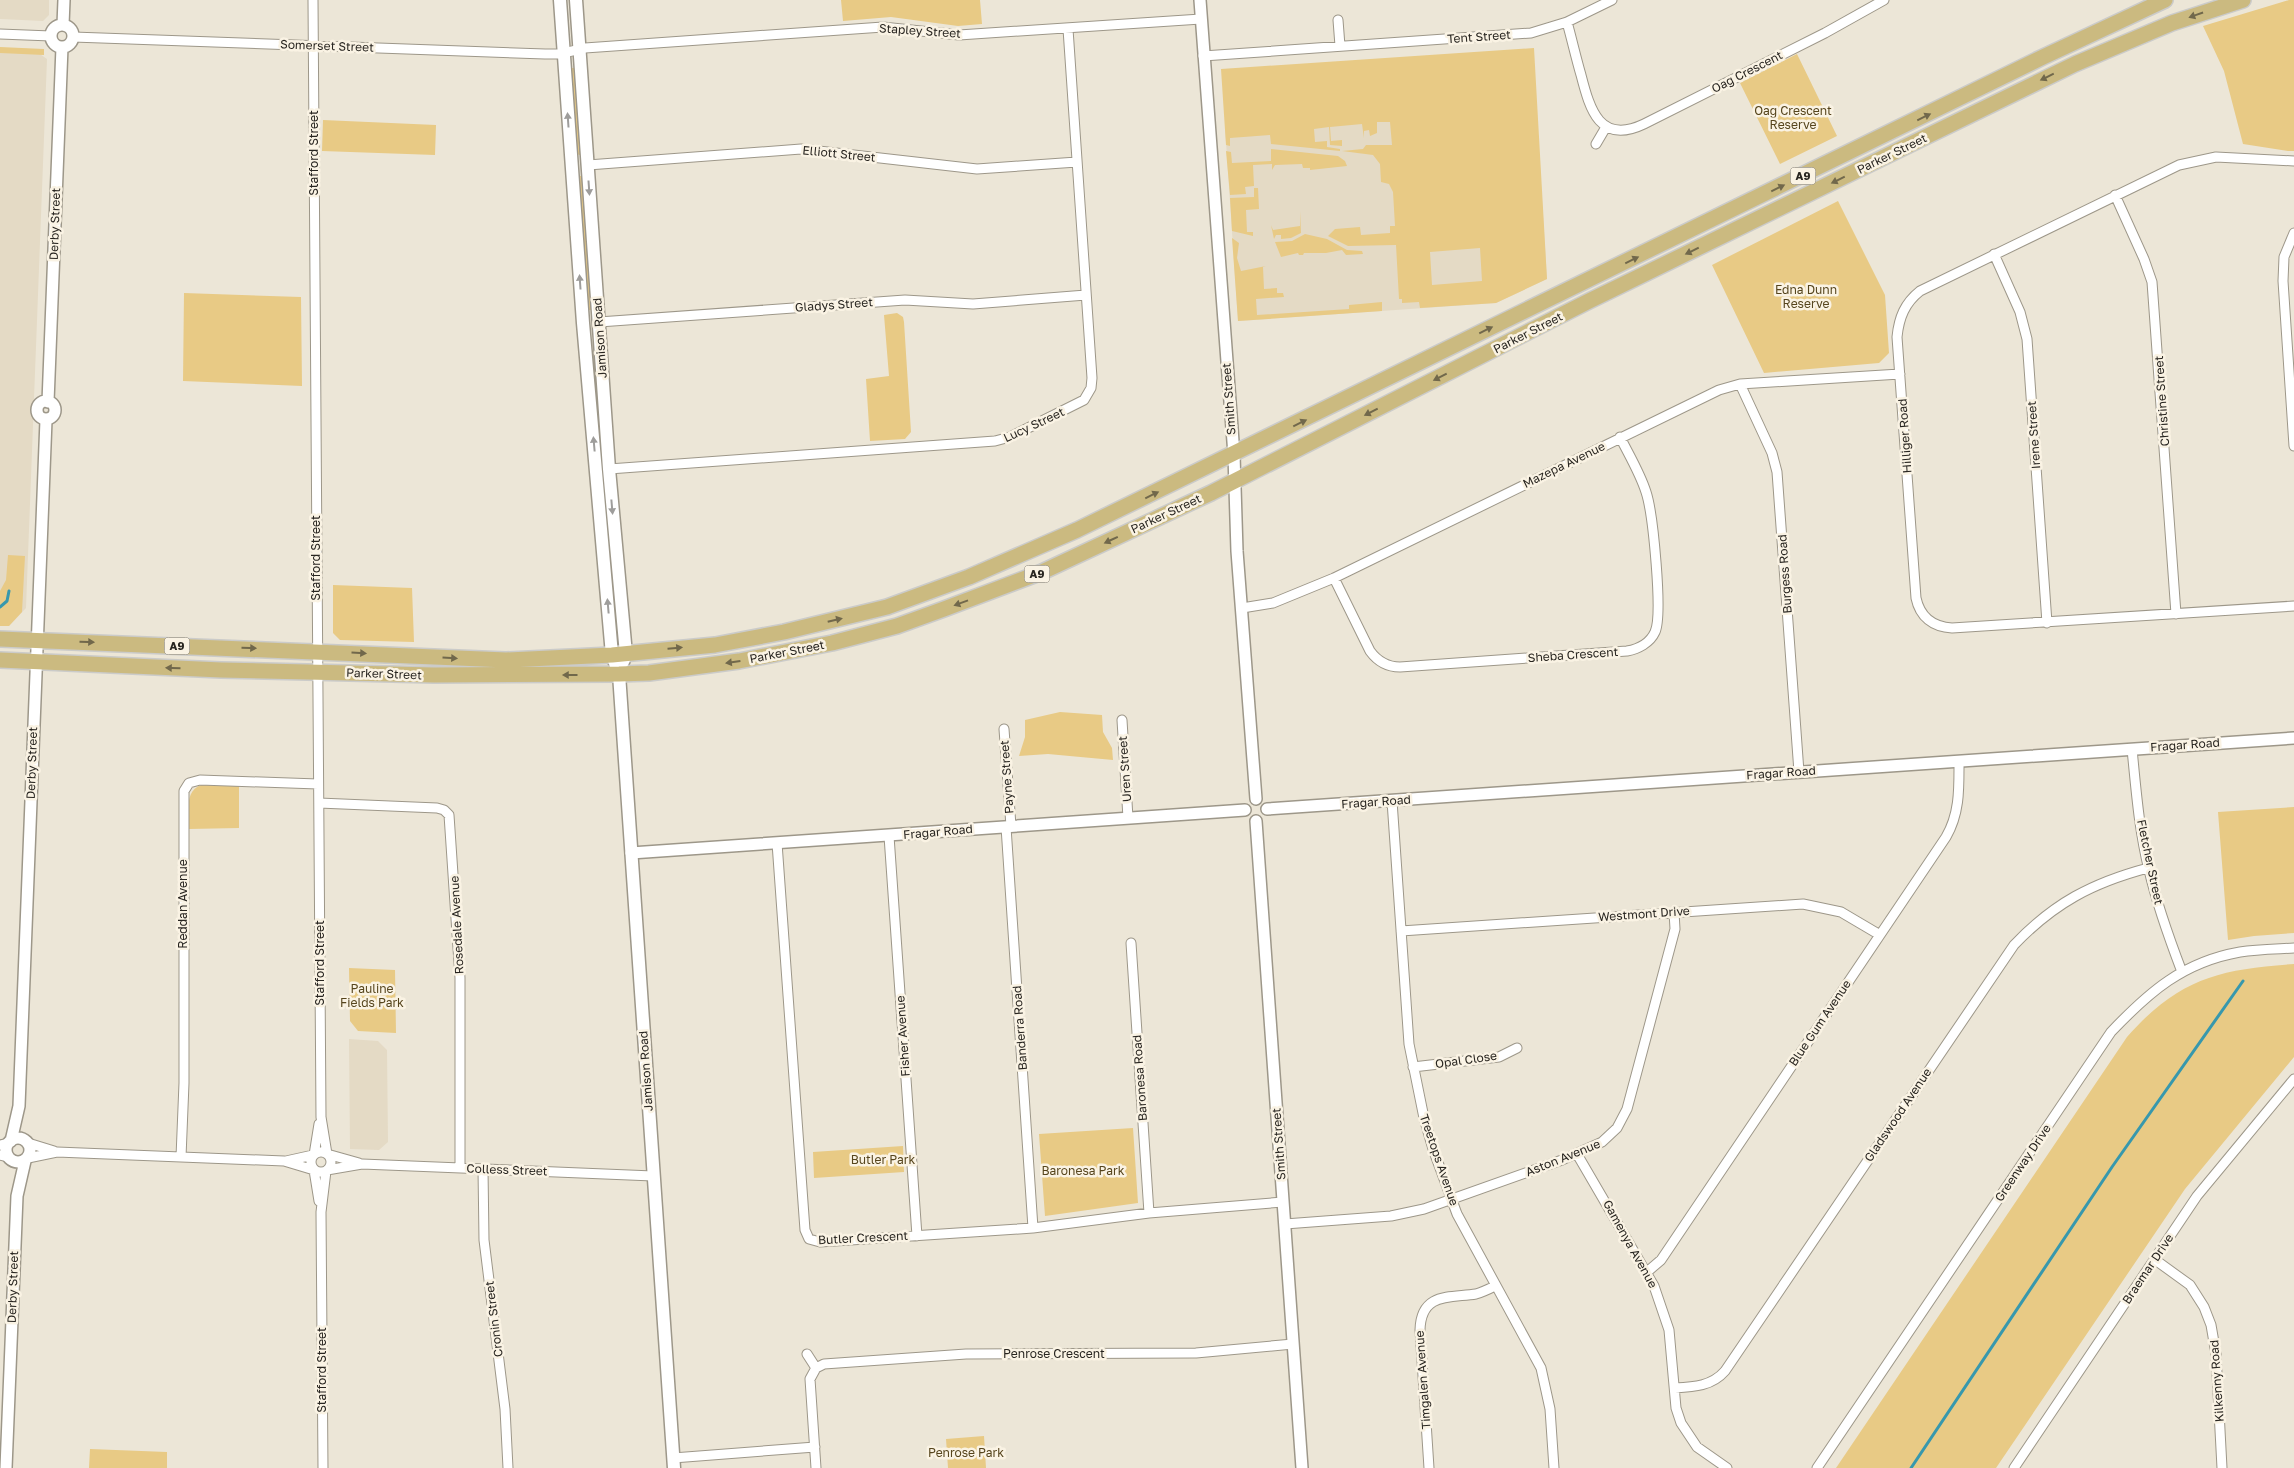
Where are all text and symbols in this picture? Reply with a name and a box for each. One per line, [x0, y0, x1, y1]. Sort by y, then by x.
one-way arrow [2189, 11, 2204, 19]
street label: Stapley Street [879, 20, 962, 41]
street label: Tent Street [1447, 27, 1512, 46]
street label: Somerset Street [280, 36, 374, 55]
street label: Oag Crescent [1709, 47, 1785, 96]
one-way arrow [2039, 73, 2054, 82]
park label: Oag Crescent Reserve [1754, 103, 1832, 132]
street label: Stafford Street [306, 110, 321, 196]
one-way arrow [564, 112, 572, 128]
one-way arrow [1917, 112, 1931, 120]
street label: Parker Street [1854, 130, 1929, 177]
street label: Elliott Street [802, 142, 877, 165]
road number: A9 [1790, 168, 1816, 185]
one-way arrow [1831, 176, 1845, 184]
one-way arrow [586, 181, 594, 197]
one-way arrow [1771, 184, 1785, 192]
street label: Derby Street [46, 187, 63, 260]
one-way arrow [1685, 248, 1699, 256]
one-way arrow [1625, 255, 1639, 263]
one-way arrow [576, 274, 584, 290]
park label: Edna Dunn Reserve [1775, 282, 1837, 311]
street label: Gladys Street [795, 294, 874, 315]
street label: Jamison Road [589, 297, 610, 379]
street label: Parker Street [1491, 309, 1565, 356]
one-way arrow [1479, 326, 1493, 334]
street label: Christine Street [2151, 355, 2172, 447]
street label: Smith Street [1218, 362, 1239, 436]
one-way arrow [1433, 373, 1448, 382]
street label: Hilliger Road [1894, 398, 1915, 474]
street label: Irene Street [2024, 400, 2043, 470]
street label: Lucy Street [1001, 404, 1067, 445]
one-way arrow [1364, 408, 1379, 416]
one-way arrow [1292, 418, 1307, 427]
one-way arrow [590, 436, 598, 452]
street label: Mazepa Avenue [1520, 438, 1607, 491]
one-way arrow [1145, 490, 1159, 498]
street label: Parker Street [1128, 491, 1204, 536]
one-way arrow [608, 500, 616, 516]
street label: Stafford Street [308, 515, 323, 601]
street label: Burgess Road [1774, 534, 1795, 614]
one-way arrow [1104, 537, 1118, 545]
road number: A9 [1024, 566, 1050, 582]
one-way arrow [604, 598, 612, 614]
one-way arrow [953, 599, 968, 607]
one-way arrow [827, 616, 842, 624]
road number: A9 [164, 637, 190, 654]
street label: Parker Street [748, 637, 826, 666]
one-way arrow [79, 639, 95, 647]
one-way arrow [667, 644, 683, 652]
street label: Sheba Crescent [1527, 644, 1619, 665]
one-way arrow [241, 645, 257, 653]
one-way arrow [351, 649, 367, 657]
one-way arrow [442, 654, 458, 662]
one-way arrow [725, 658, 741, 666]
one-way arrow [164, 664, 180, 672]
street label: Parker Street [346, 665, 422, 682]
one-way arrow [562, 671, 578, 679]
street label: Derby Street [23, 726, 40, 799]
street label: Uren Street [1115, 735, 1134, 803]
street label: Fragar Road [2150, 735, 2220, 754]
street label: Payne Street [996, 739, 1017, 814]
street label: Fragar Road [1746, 763, 1816, 782]
street label: Fragar Road [1341, 792, 1411, 811]
street label: Fletcher Street [2134, 818, 2167, 906]
street label: Fragar Road [903, 821, 973, 842]
street label: Reddan Avenue [175, 859, 190, 949]
street label: Rosedale Avenue [446, 875, 467, 975]
street label: Westmont Drive [1598, 903, 1690, 924]
street label: Stafford Street [312, 920, 327, 1006]
street label: Blue Gum Avenue [1785, 977, 1854, 1069]
park label: Pauline Fields Park [340, 981, 404, 1010]
street label: Banderra Road [1009, 985, 1030, 1071]
street label: Fisher Avenue [892, 995, 913, 1077]
street label: Jamison Road [635, 1030, 656, 1112]
street label: Baronesa Road [1129, 1034, 1150, 1122]
street label: Opal Close [1434, 1048, 1498, 1071]
street label: Gladswood Avenue [1861, 1065, 1934, 1164]
street label: Smith Street [1268, 1107, 1289, 1181]
street label: Treetops Avenue [1417, 1112, 1462, 1208]
street label: Greenway Drive [1991, 1121, 2054, 1204]
street label: Aston Avenue [1523, 1136, 1602, 1179]
park label: Butler Park [851, 1152, 915, 1167]
street label: Colless Street [466, 1161, 548, 1178]
park label: Baronesa Park [1041, 1163, 1125, 1178]
street label: Gamenya Avenue [1600, 1197, 1661, 1290]
street label: Butler Crescent [818, 1228, 909, 1247]
street label: Braemar Drive [2119, 1231, 2177, 1307]
street label: Derby Street [4, 1250, 21, 1323]
street label: Cronin Street [481, 1280, 506, 1358]
street label: Stafford Street [314, 1327, 329, 1413]
street label: Timgalen Avenue [1412, 1330, 1433, 1430]
street label: Kilkenny Road [2206, 1339, 2227, 1423]
street label: Penrose Crescent [1003, 1346, 1105, 1361]
park label: Penrose Park [928, 1445, 1004, 1460]

